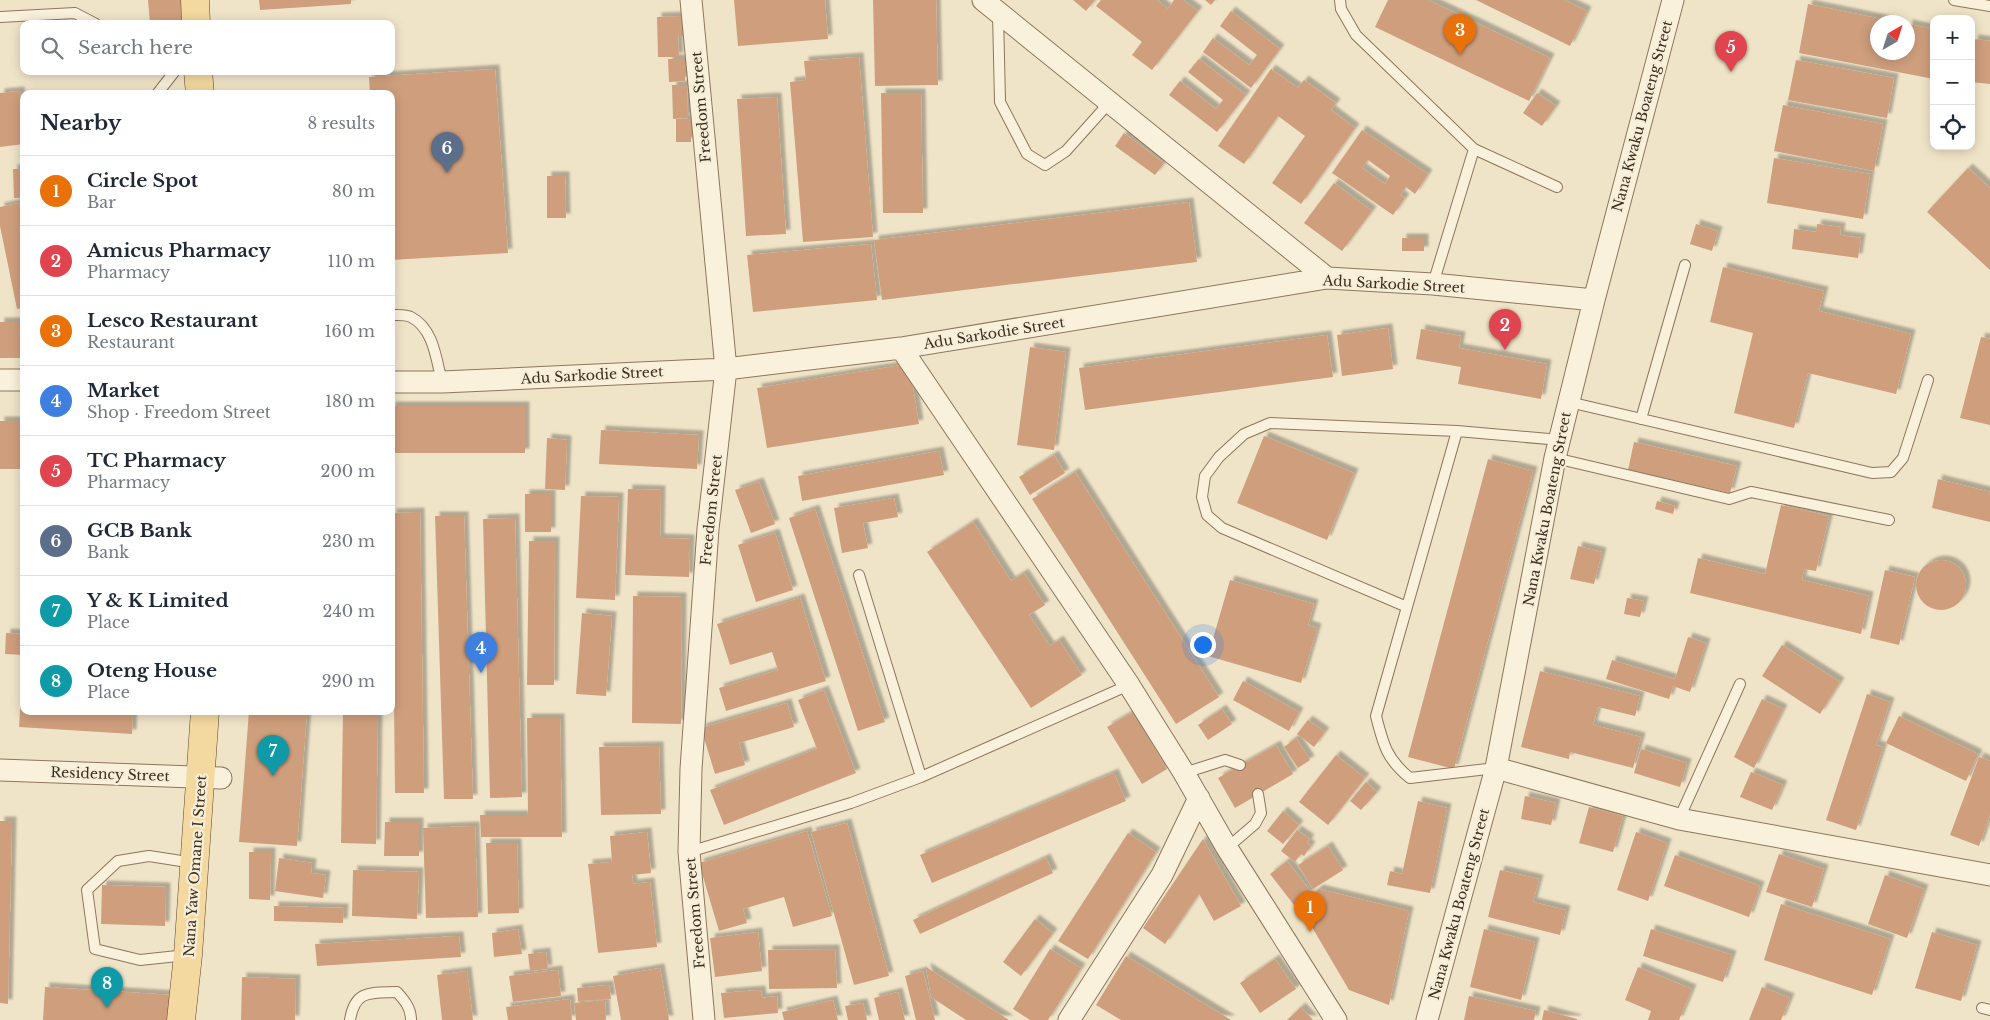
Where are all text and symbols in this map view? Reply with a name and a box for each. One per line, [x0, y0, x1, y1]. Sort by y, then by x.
pin: 3 [1444, 14, 1476, 55]
north arrow [1870, 15, 1915, 60]
map controls [1930, 15, 1975, 150]
button: + [1930, 15, 1975, 60]
street label: Nana Kwaku Boateng Street [1608, 18, 1676, 214]
search box [20, 20, 395, 75]
pin: 5 [1715, 31, 1747, 72]
icon: search [38, 34, 66, 62]
text: Search here [78, 36, 193, 59]
street label: Freedom Street [687, 50, 715, 163]
button: − [1930, 60, 1975, 105]
button: locate [1930, 105, 1975, 150]
text: Nearby [40, 110, 121, 136]
text: 8 results [308, 113, 375, 133]
pin: 6 [431, 132, 463, 173]
text: Circle Spot [87, 169, 198, 192]
text: 1 [53, 181, 59, 201]
text: 80 m [332, 181, 375, 201]
text: Bar [87, 192, 116, 212]
text: Amicus Pharmacy [87, 239, 271, 262]
text: 2 [51, 251, 61, 271]
text: 110 m [328, 251, 375, 271]
text: Pharmacy [87, 262, 170, 282]
street label: Adu Sarkodie Street [1321, 271, 1466, 297]
text: Lesco Restaurant [87, 309, 258, 332]
pin: 2 [1489, 309, 1521, 350]
street label: Adu Sarkodie Street [921, 313, 1066, 353]
text: 3 [51, 321, 61, 341]
text: 160 m [324, 321, 375, 341]
text: Restaurant [87, 332, 175, 352]
street label: Adu Sarkodie Street [519, 362, 664, 388]
text: Market [87, 379, 160, 402]
text: 4 [51, 391, 61, 411]
text: 180 m [325, 391, 375, 411]
text: Shop · Freedom Street [87, 402, 271, 422]
street label: Nana Kwaku Boateng Street [1519, 410, 1575, 608]
text: TC Pharmacy [87, 449, 226, 472]
street label: Freedom Street [696, 453, 726, 566]
text: 5 [51, 461, 61, 481]
text: 200 m [321, 461, 375, 481]
text: Pharmacy [87, 472, 170, 492]
text: GCB Bank [87, 519, 192, 542]
text: 6 [51, 531, 61, 551]
text: 230 m [322, 531, 375, 551]
text: Bank [87, 542, 129, 562]
text: Y & K Limited [87, 589, 229, 612]
text: 7 [52, 601, 60, 621]
text: 240 m [323, 601, 375, 621]
text: Place [87, 612, 130, 632]
pin: 4 [465, 632, 497, 673]
your location [1190, 632, 1216, 658]
text: Oteng House [87, 659, 217, 682]
text: 8 [51, 671, 61, 691]
text: 290 m [322, 671, 375, 691]
text: Place [87, 682, 130, 702]
pin: 7 [257, 735, 289, 776]
street label: Residency Street [50, 763, 171, 785]
street label: Nana Yaw Omane I Street [180, 774, 210, 957]
street label: Nana Kwaku Boateng Street [1425, 806, 1493, 1002]
street label: Freedom Street [681, 856, 709, 969]
pin: 1 [1294, 891, 1326, 932]
pin: 8 [91, 967, 123, 1008]

